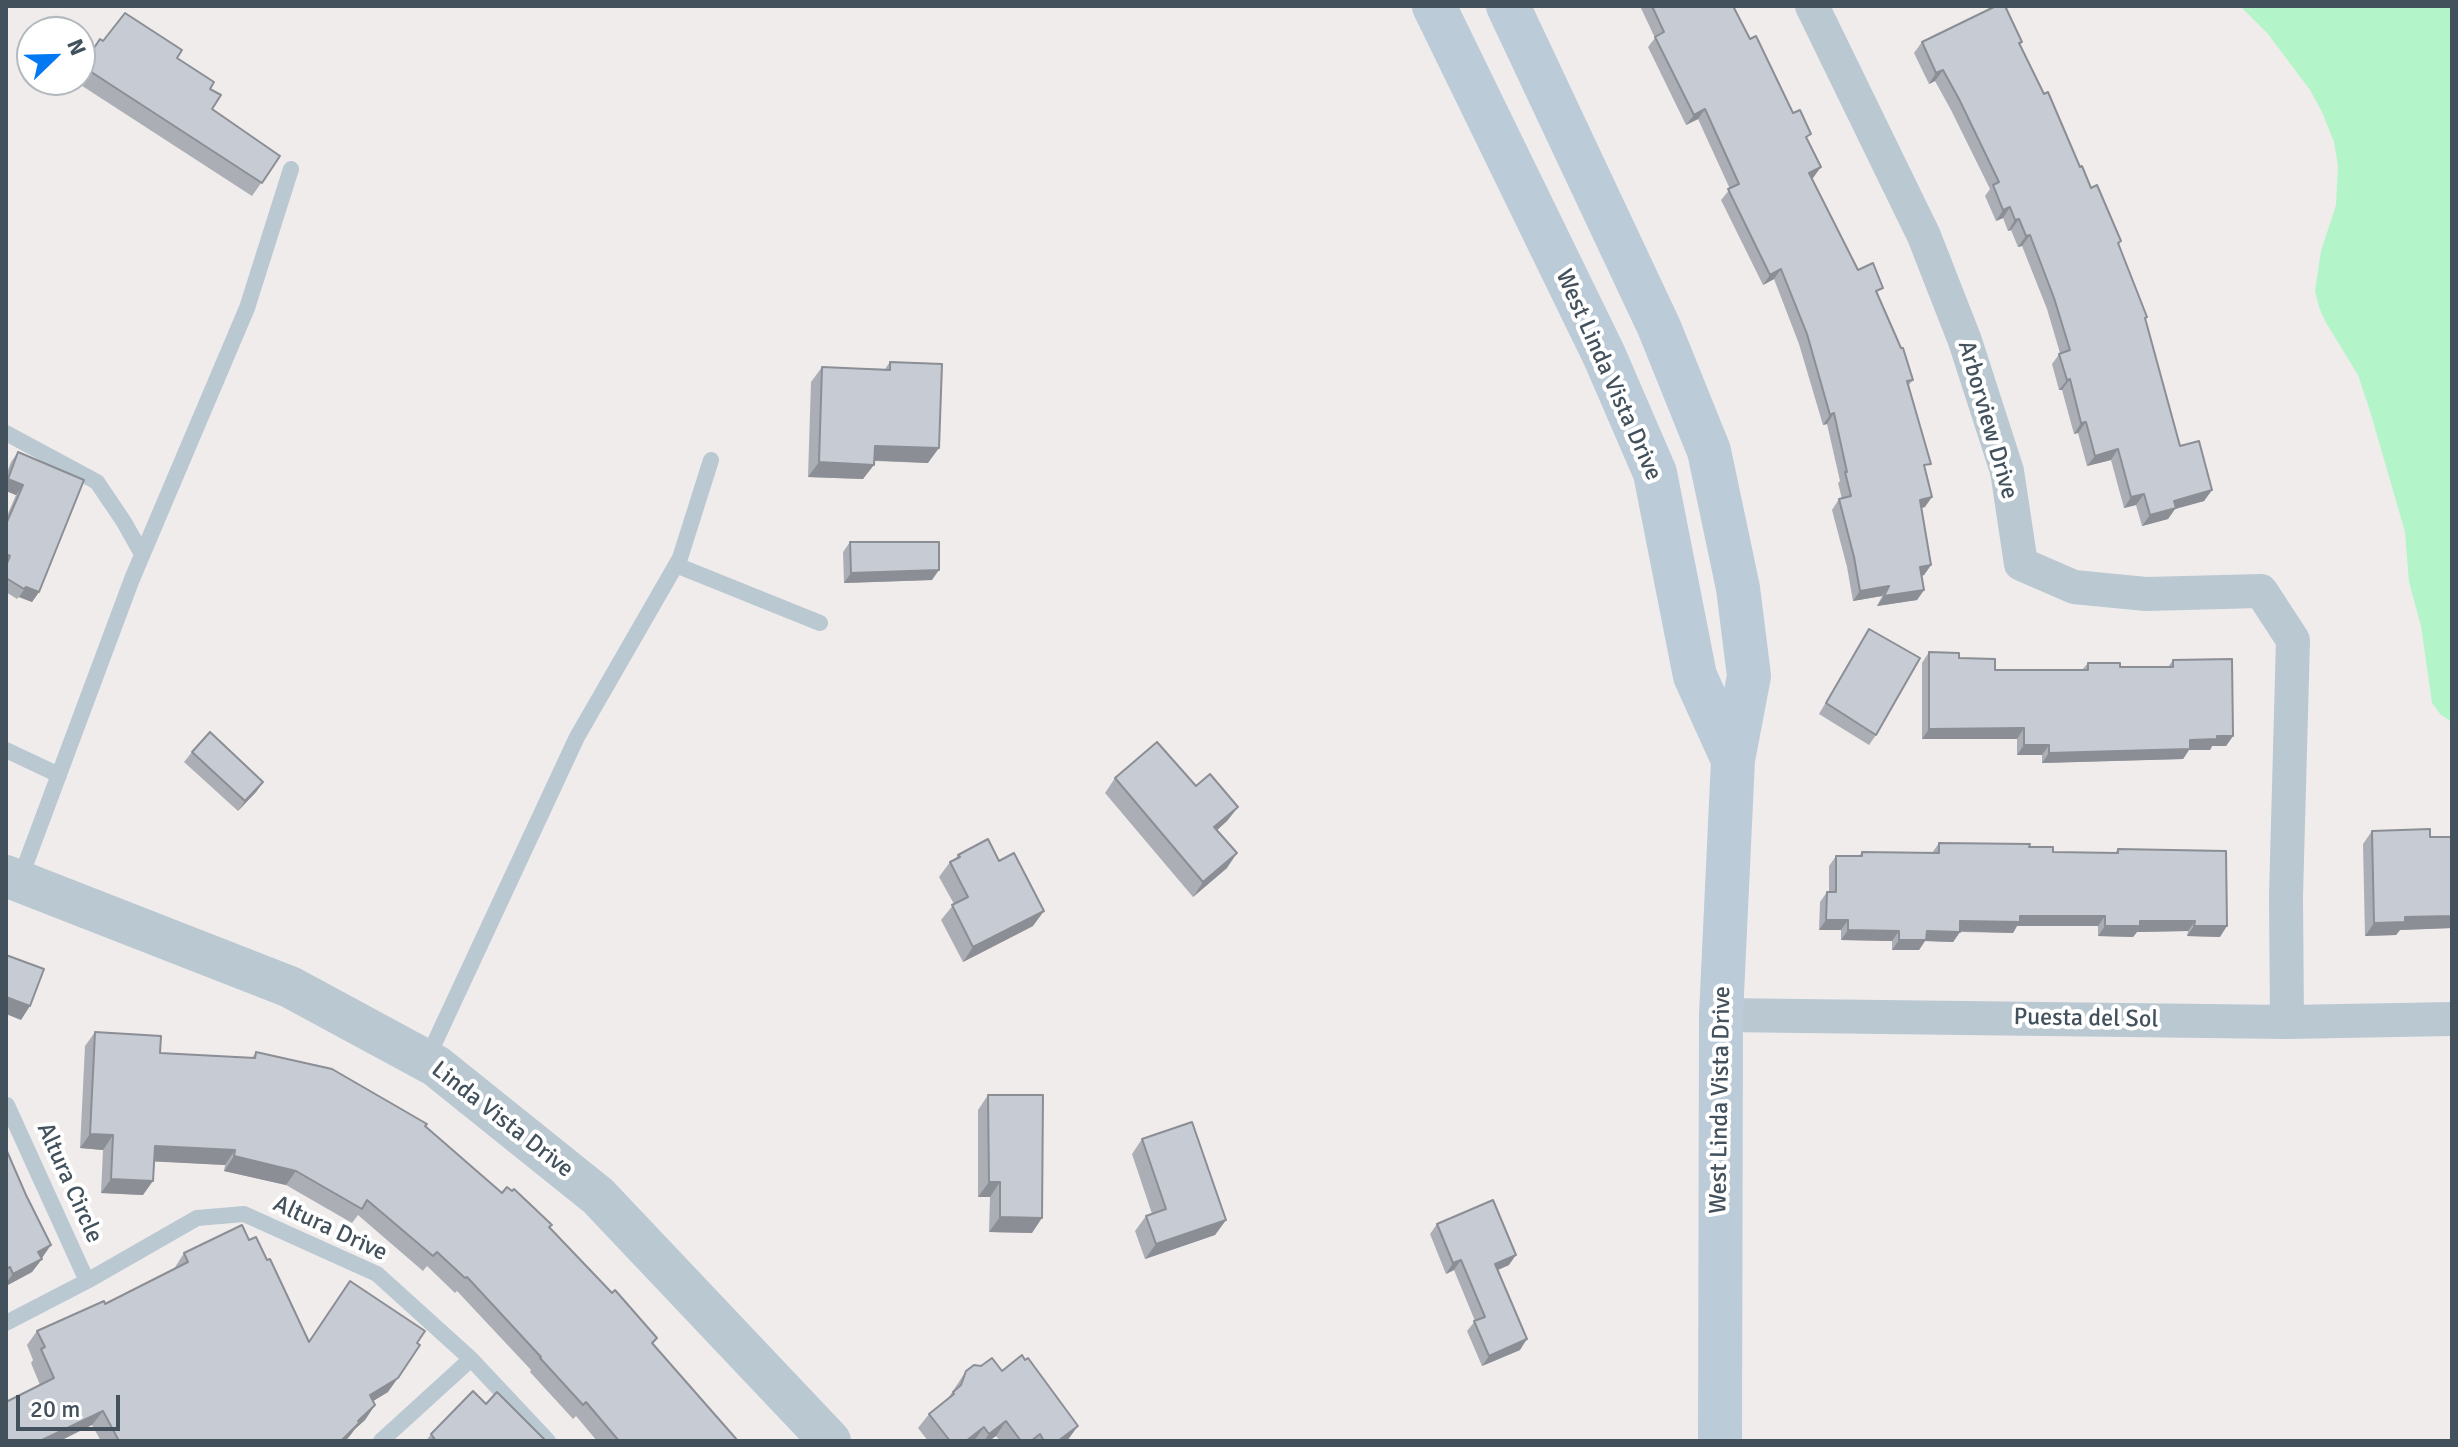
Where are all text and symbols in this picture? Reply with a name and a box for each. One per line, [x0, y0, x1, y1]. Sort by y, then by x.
north arrow [16, 16, 96, 96]
text: N [61, 35, 92, 60]
street label: West Linda Vista Drive [1549, 265, 1667, 485]
street label: Arborview Drive [1951, 338, 2023, 502]
street label: West Linda Vista Drive [1705, 986, 1737, 1214]
street label: Puesta del Sol [2013, 1003, 2159, 1035]
street label: Linda Vista Drive [425, 1056, 579, 1184]
street label: Altura Circle [30, 1119, 108, 1247]
street label: Altura Drive [268, 1190, 392, 1268]
scale bar [20, 1379, 124, 1429]
text: 20 m [30, 1394, 80, 1424]

